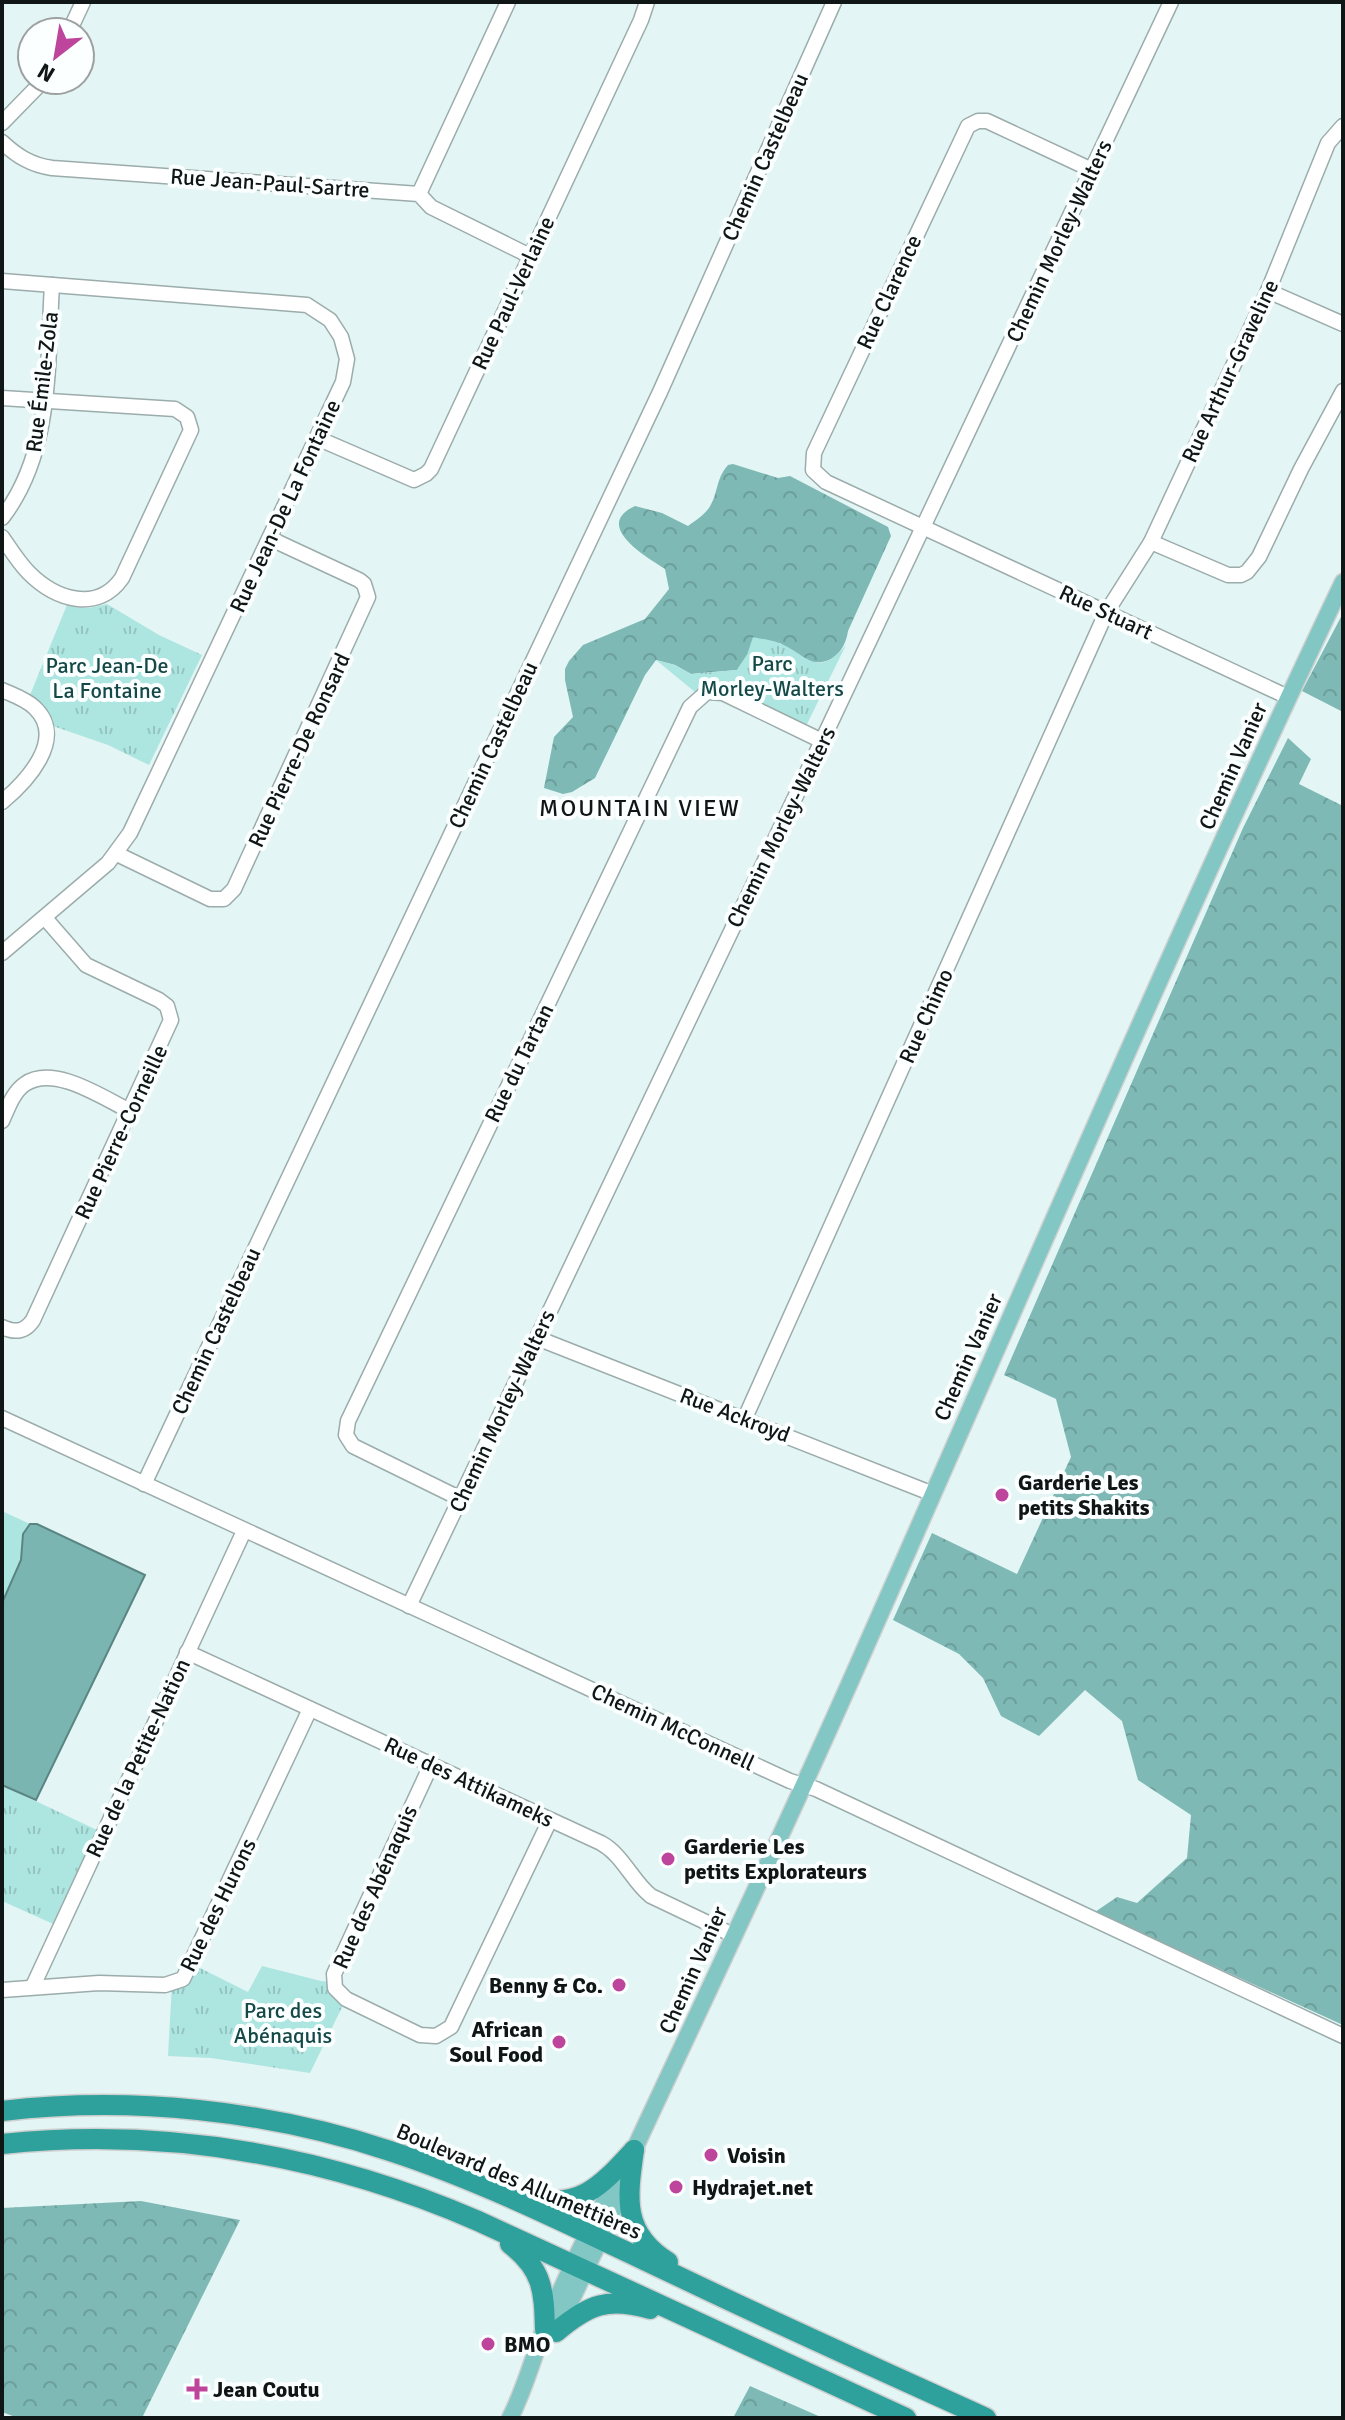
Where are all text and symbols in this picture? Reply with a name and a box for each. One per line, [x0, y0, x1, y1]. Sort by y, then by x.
north arrow [16, 16, 96, 96]
text: N [32, 57, 59, 88]
street label: Chemin Castelbeau [716, 69, 814, 245]
street label: Chemin Morley-Walters [1000, 135, 1118, 347]
street label: Rue Jean-Paul-Sartre [169, 163, 371, 203]
street label: Rue Paul-Verlaine [466, 212, 560, 374]
street label: Rue Clarence [851, 230, 927, 354]
street label: Rue Arthur-Graveline [1176, 275, 1284, 467]
street label: Rue Émile-Zola [20, 310, 64, 454]
street label: Rue Jean-De La Fontaine [224, 395, 346, 617]
street label: Rue Stuart [1055, 579, 1157, 645]
street label: Rue Pierre-De Ronsard [242, 649, 356, 851]
park label: Parc Morley-Walters [700, 650, 844, 702]
park label: Parc Jean-De La Fontaine [45, 652, 169, 704]
street label: Chemin Castelbeau [442, 657, 544, 833]
street label: Chemin Vanier [1193, 698, 1273, 834]
street label: Chemin Morley-Walters [721, 722, 841, 932]
district label: MOUNTAIN VIEW [539, 793, 741, 823]
street label: Rue Chimo [893, 964, 959, 1068]
street label: Rue du Tartan [479, 999, 559, 1127]
street label: Rue Pierre-Corneille [69, 1040, 173, 1224]
street label: Chemin Castelbeau [165, 1243, 267, 1419]
street label: Chemin Vanier [928, 1289, 1008, 1425]
street label: Chemin Morley-Walters [443, 1305, 561, 1517]
street label: Rue Ackroyd [676, 1382, 794, 1448]
place label: Garderie Les petits Shakits [1018, 1469, 1150, 1521]
marker: Garderie Les petits Shakits [993, 1486, 1011, 1504]
street label: Rue de la Petite-Nation [80, 1654, 196, 1862]
street label: Chemin McConnell [587, 1677, 759, 1777]
street label: Rue des Attikameks [380, 1731, 558, 1833]
street label: Rue des Abénaquis [327, 1801, 423, 1973]
place label: Garderie Les petits Explorateurs [684, 1833, 867, 1885]
street label: Rue des Hurons [174, 1834, 262, 1976]
marker: Garderie Les petits Explorateurs [659, 1850, 677, 1868]
street label: Chemin Vanier [653, 1902, 733, 2038]
place label: Benny & Co. [489, 1972, 603, 1999]
marker: Benny & Co. [610, 1976, 628, 1994]
park label: Parc des Abénaquis [234, 1997, 332, 2049]
place label: African Soul Food [450, 2016, 543, 2068]
marker: African Soul Food [550, 2033, 568, 2051]
street label: Boulevard des Allumettières [392, 2117, 646, 2245]
place label: Voisin [727, 2142, 786, 2169]
marker: Voisin [702, 2146, 720, 2164]
place label: Hydrajet.net [692, 2174, 813, 2201]
marker: Hydrajet.net [667, 2178, 685, 2196]
place label: BMO [504, 2331, 550, 2358]
marker: BMO [479, 2335, 497, 2353]
place label: Jean Coutu [213, 2376, 320, 2403]
marker: Jean Coutu [188, 2380, 206, 2398]

